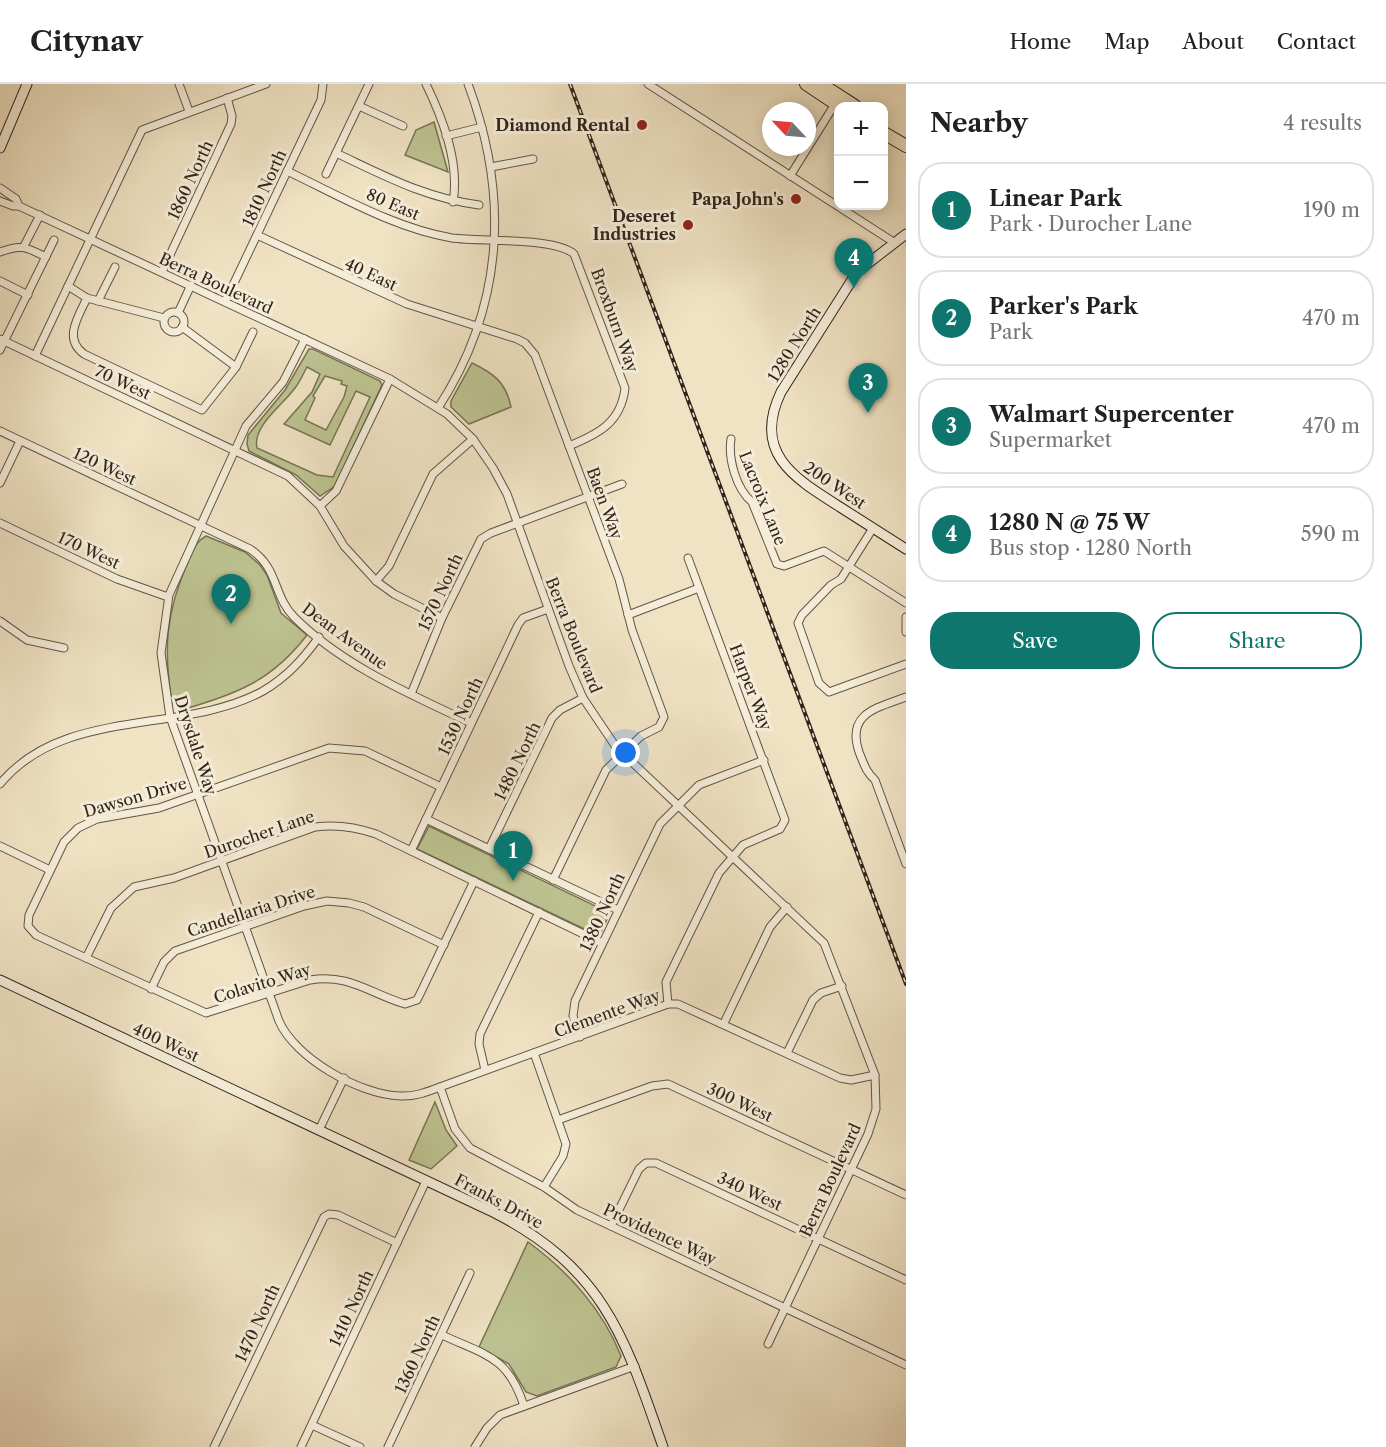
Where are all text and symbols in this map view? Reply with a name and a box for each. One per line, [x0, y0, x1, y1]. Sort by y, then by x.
text: Citynav [30, 24, 143, 58]
text: Home [1010, 29, 1071, 54]
text: Map [1104, 29, 1149, 54]
text: About [1182, 29, 1244, 54]
text: Contact [1277, 29, 1356, 54]
north arrow [762, 102, 816, 156]
map controls [834, 102, 888, 210]
button: + [834, 102, 888, 156]
text: Nearby [930, 107, 1028, 139]
text: 4 results [1283, 111, 1362, 135]
place label: Diamond Rental [495, 115, 630, 135]
marker: Diamond Rental [635, 118, 649, 132]
street label: 1860 North [163, 137, 217, 223]
street label: 1810 North [238, 146, 290, 230]
button: − [834, 156, 888, 210]
street label: 80 East [363, 184, 423, 224]
text: Linear Park [989, 185, 1122, 212]
place label: Papa John's [692, 189, 784, 209]
marker: Papa John's [789, 192, 803, 206]
text: 1 [947, 198, 956, 222]
text: 190 m [1303, 198, 1360, 222]
place label: Deseret Industries [593, 206, 677, 244]
text: Park · Durocher Lane [989, 212, 1192, 236]
marker: Deseret Industries [681, 218, 695, 232]
pin: 4 [834, 238, 874, 288]
street label: Berra Boulevard [156, 248, 276, 318]
street label: 40 East [342, 253, 401, 295]
street label: Broxburn Way [587, 265, 643, 376]
text: Parker's Park [989, 293, 1138, 320]
street label: 1280 North [763, 303, 825, 385]
text: 2 [946, 306, 957, 330]
text: 470 m [1302, 306, 1360, 330]
text: Park [989, 320, 1032, 344]
street label: 70 West [92, 360, 154, 404]
pin: 3 [848, 364, 888, 413]
text: Walmart Supercenter [989, 401, 1234, 428]
text: 3 [946, 414, 957, 438]
text: 470 m [1302, 414, 1360, 438]
text: Supermarket [989, 428, 1112, 452]
street label: 120 West [70, 443, 140, 489]
street label: Lacroix Lane [735, 448, 791, 548]
street label: 200 West [800, 457, 870, 513]
street label: Baen Way [583, 464, 628, 543]
text: 1280 N @ 75 W [989, 509, 1150, 536]
text: 4 [946, 522, 957, 546]
text: 590 m [1301, 522, 1360, 546]
street label: 170 West [55, 527, 123, 573]
text: Bus stop · 1280 North [989, 536, 1192, 560]
street label: 1570 North [413, 550, 467, 634]
pin: 2 [212, 574, 250, 624]
street label: Berra Boulevard [542, 574, 606, 696]
street label: Dean Avenue [298, 598, 392, 674]
button: Save [930, 612, 1140, 669]
button: Share [1152, 612, 1362, 669]
street label: Harper Way [725, 641, 777, 734]
street label: 1530 North [433, 674, 487, 758]
street label: Drysdale Way [170, 693, 222, 799]
street label: 1480 North [489, 718, 545, 804]
your location [611, 738, 640, 767]
street label: Dawson Drive [81, 773, 189, 821]
street label: Durocher Lane [201, 806, 317, 862]
pin: 1 [494, 832, 532, 881]
street label: 1380 North [575, 870, 629, 954]
street label: Candellaria Drive [185, 881, 317, 941]
street label: Colavito Way [211, 958, 314, 1007]
street label: Clemente Way [551, 984, 664, 1041]
street label: 400 West [130, 1018, 203, 1066]
street label: 300 West [704, 1078, 776, 1126]
street label: Berra Boulevard [795, 1120, 865, 1240]
street label: 340 West [714, 1167, 786, 1215]
street label: Franks Drive [451, 1169, 547, 1233]
street label: Providence Way [600, 1199, 721, 1269]
street label: 1410 North [325, 1267, 377, 1349]
street label: 1470 North [230, 1281, 284, 1365]
street label: 1360 North [390, 1312, 444, 1396]

